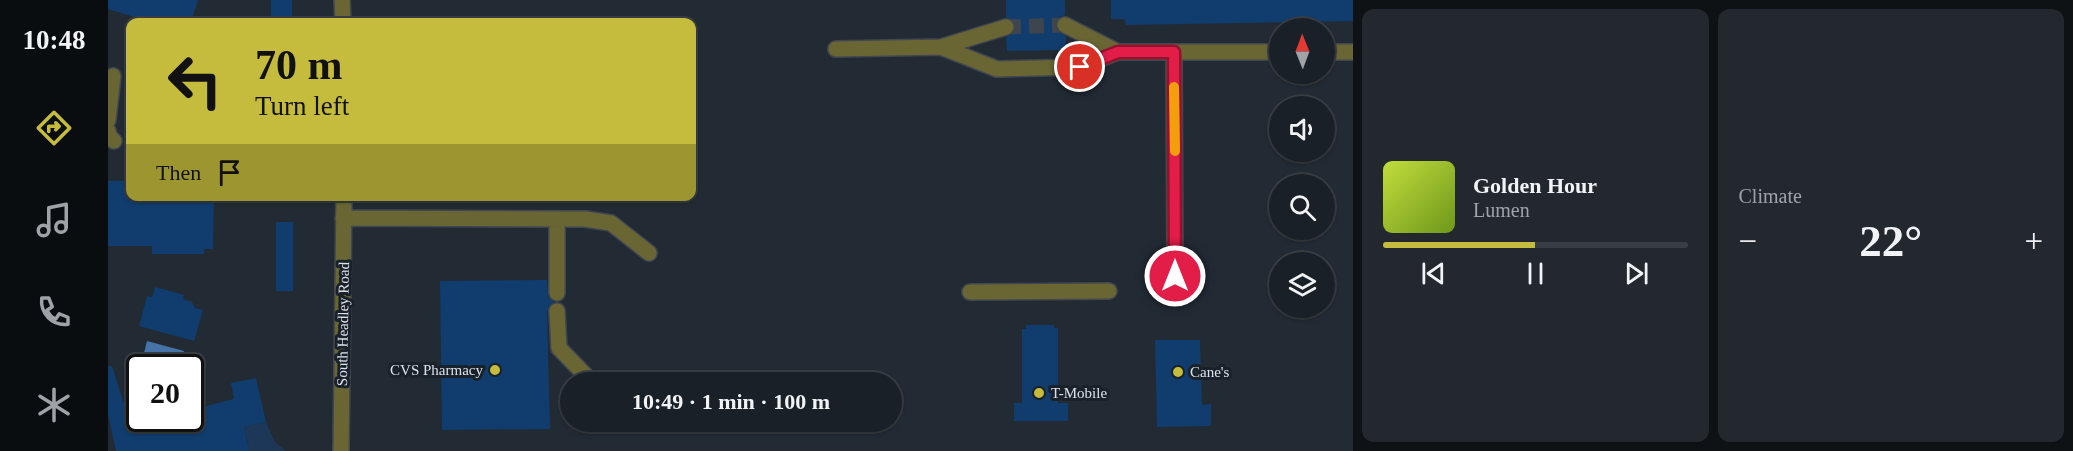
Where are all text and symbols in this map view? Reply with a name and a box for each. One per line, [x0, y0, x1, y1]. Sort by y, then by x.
north arrow [1269, 18, 1335, 84]
map controls [1269, 18, 1335, 318]
text: 10:48 [23, 25, 86, 55]
pin [1054, 41, 1105, 92]
icon: left [156, 42, 234, 120]
text: 70 m [255, 42, 343, 88]
icon: arrive [1063, 50, 1096, 83]
text: Turn left [255, 91, 349, 121]
button: sound [1269, 96, 1335, 162]
icon: directions [33, 107, 75, 149]
icon: arrive [213, 156, 246, 189]
text: Then [156, 160, 201, 185]
text: Golden Hour [1473, 173, 1597, 198]
button: search [1269, 174, 1335, 240]
text: Climate [1739, 185, 1802, 207]
icon: music [33, 199, 75, 241]
text: Lumen [1473, 199, 1530, 221]
text: 22° [1859, 216, 1922, 266]
text: − [1739, 223, 1757, 259]
text: + [2024, 223, 2043, 259]
position arrow [1143, 244, 1207, 308]
button: layers [1269, 252, 1335, 318]
icon: previous [1417, 257, 1450, 290]
icon: pause [1519, 257, 1552, 290]
icon: next [1620, 257, 1653, 290]
street label: South Headley Road [334, 261, 352, 386]
icon: phone [33, 291, 75, 333]
speed limit sign: 20 [126, 354, 204, 432]
place label: CVS Pharmacy [390, 362, 483, 378]
marker: CVS Pharmacy [488, 363, 502, 377]
place label: Cane's [1190, 364, 1230, 380]
marker: Cane's [1171, 365, 1185, 379]
icon: climate [33, 384, 75, 426]
place label: T-Mobile [1051, 385, 1107, 401]
marker: T-Mobile [1032, 386, 1046, 400]
text: 10:49 · 1 min · 100 m [632, 389, 830, 414]

